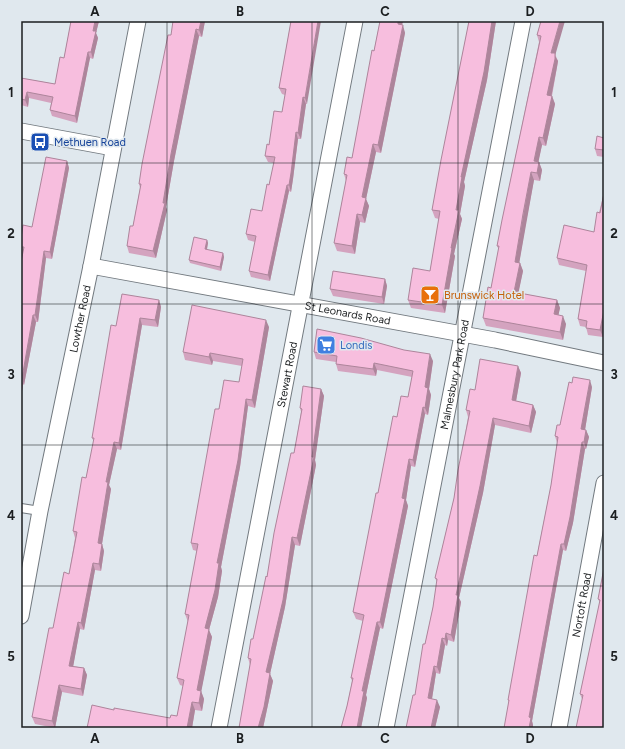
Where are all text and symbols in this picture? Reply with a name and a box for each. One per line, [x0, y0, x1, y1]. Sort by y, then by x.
text: A [90, 4, 100, 19]
text: B [236, 4, 244, 19]
text: C [380, 4, 390, 19]
text: D [525, 4, 535, 19]
text: 1 [8, 85, 14, 100]
text: 1 [611, 85, 617, 100]
bus stop icon: Methuen Road [29, 131, 51, 153]
place label: Methuen Road [54, 136, 126, 149]
text: 2 [7, 226, 15, 241]
text: 2 [610, 226, 618, 241]
street label: Lowther Road [67, 284, 93, 354]
bar icon: Brunswick Hotel [419, 284, 441, 306]
place label: Brunswick Hotel [444, 289, 524, 302]
street label: St Leonards Road [304, 299, 392, 327]
street label: Malmesbury Park Road [437, 318, 471, 431]
supermarket icon: Londis [315, 334, 337, 356]
place label: Londis [340, 339, 372, 352]
street label: Stewart Road [274, 340, 300, 409]
text: 3 [7, 367, 15, 382]
text: 3 [610, 367, 618, 382]
text: 4 [7, 508, 15, 523]
text: 4 [610, 508, 618, 523]
street label: Nortoft Road [569, 572, 594, 638]
text: 5 [7, 649, 15, 664]
text: 5 [610, 649, 618, 664]
text: A [90, 731, 100, 746]
text: B [236, 731, 244, 746]
text: C [380, 731, 390, 746]
text: D [525, 731, 535, 746]

